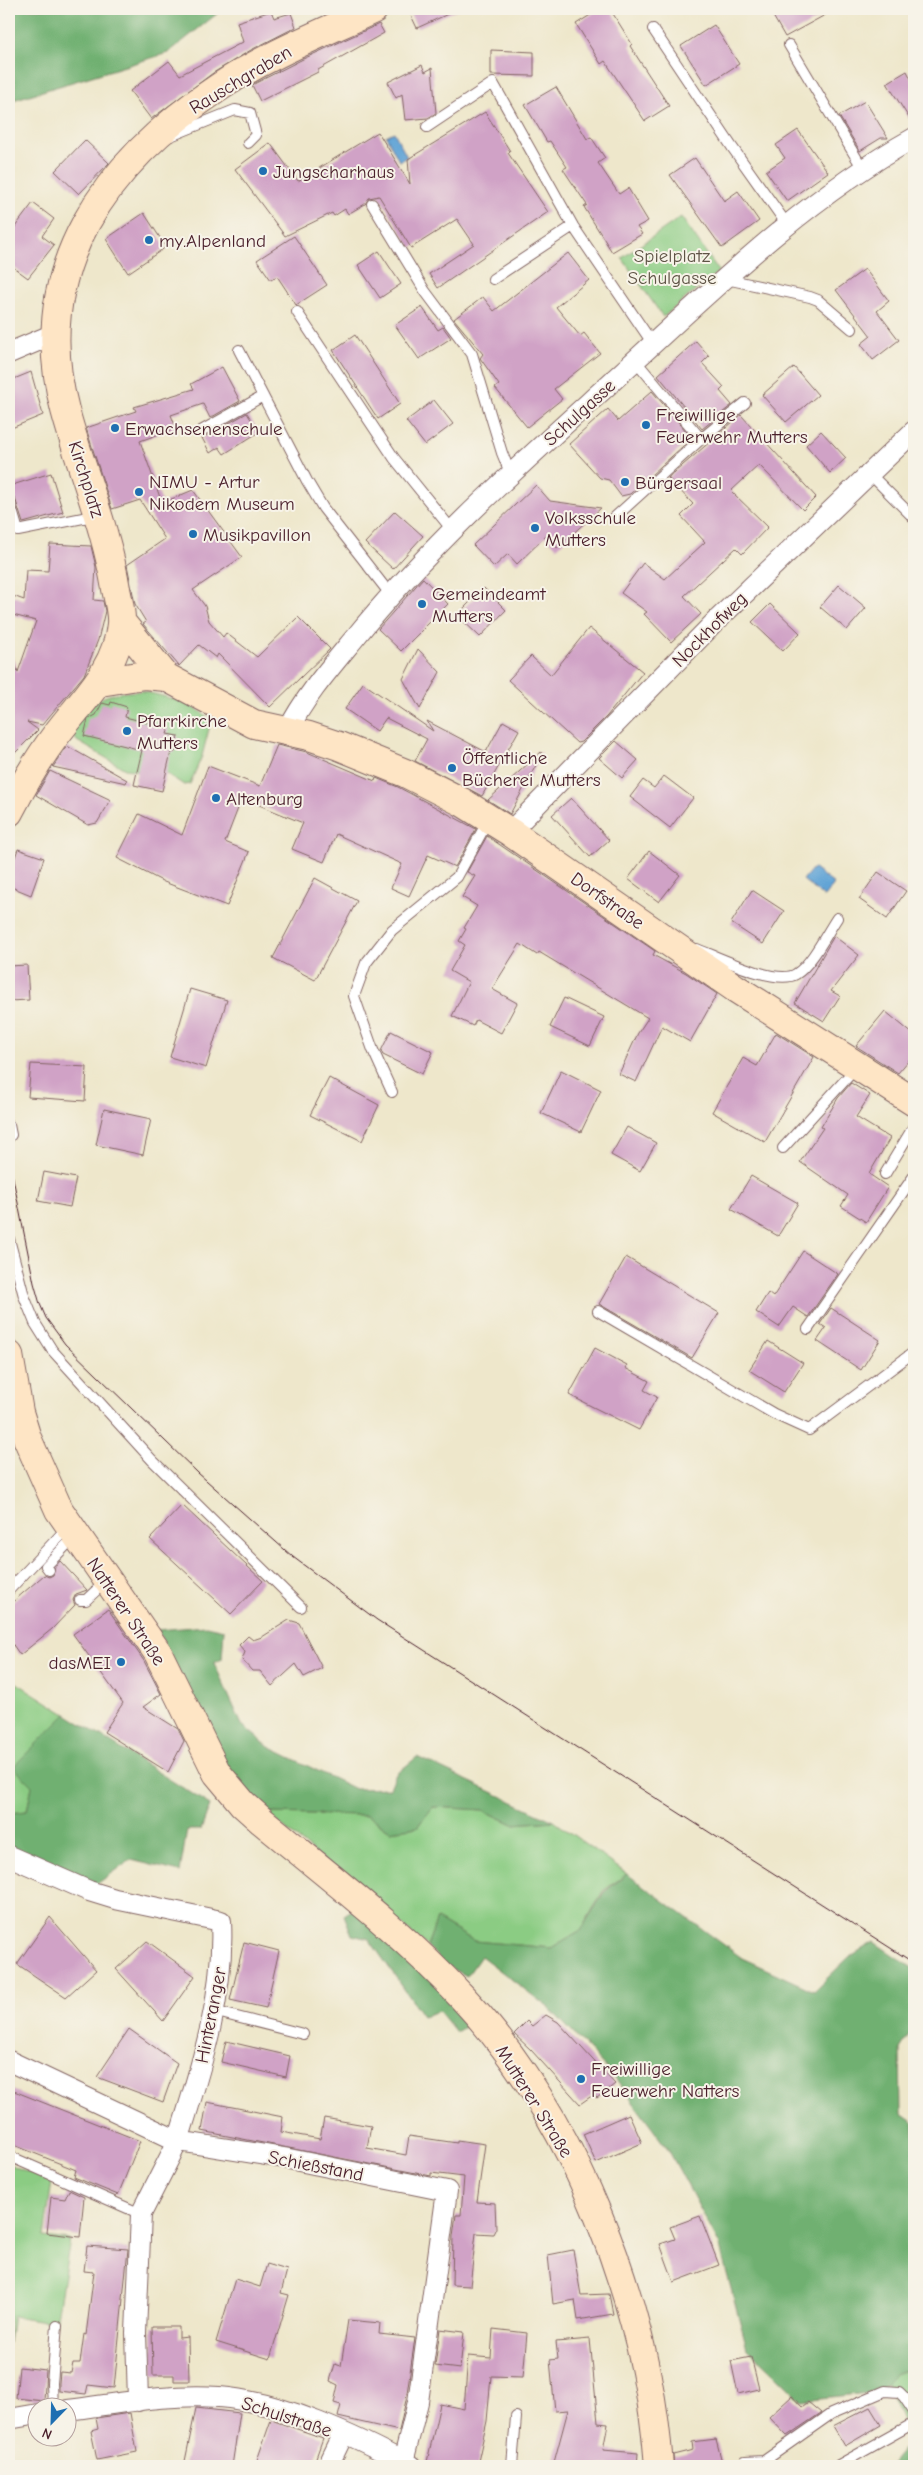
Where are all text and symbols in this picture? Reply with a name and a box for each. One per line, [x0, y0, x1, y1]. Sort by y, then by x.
street label: Rauschgraben [186, 41, 295, 119]
place label: Jungscharhaus [273, 161, 394, 183]
marker: Jungscharhaus [257, 165, 269, 177]
place label: my.Alpenland [159, 230, 266, 252]
marker: my.Alpenland [143, 234, 155, 246]
park label: Spielplatz Schulgasse [628, 245, 716, 289]
street label: Schulgasse [539, 375, 620, 451]
place label: Freiwillige Feuerwehr Mutters [656, 404, 808, 448]
place label: Erwachsenenschule [125, 418, 283, 440]
marker: Freiwillige Feuerwehr Mutters [640, 419, 652, 431]
marker: Erwachsenenschule [109, 422, 121, 434]
street label: Kirchplatz [63, 438, 109, 520]
place label: NIMU - Artur Nikodem Museum [149, 471, 295, 515]
place label: Bürgersaal [635, 472, 722, 494]
marker: Bürgersaal [619, 476, 631, 488]
marker: NIMU - Artur Nikodem Museum [133, 486, 145, 498]
place label: Volksschule Mutters [545, 507, 636, 551]
marker: Volksschule Mutters [529, 522, 541, 534]
place label: Musikpavillon [203, 524, 311, 546]
marker: Musikpavillon [187, 528, 199, 540]
place label: Gemeindeamt Mutters [432, 583, 546, 627]
street label: Nockhofweg [668, 588, 752, 672]
marker: Gemeindeamt Mutters [416, 598, 428, 610]
place label: Pfarrkirche Mutters [137, 710, 227, 754]
marker: Pfarrkirche Mutters [121, 725, 133, 737]
place label: Öffentliche Bücherei Mutters [462, 747, 601, 791]
marker: Öffentliche Bücherei Mutters [446, 762, 458, 774]
place label: Altenburg [226, 788, 303, 810]
marker: Altenburg [210, 792, 222, 804]
street label: Dorfstraße [566, 868, 648, 934]
street label: Natterer Straße [82, 1554, 170, 1670]
place label: dasMEI [48, 1652, 111, 1674]
marker: dasMEI [115, 1656, 127, 1668]
street label: Hinteranger [191, 1965, 231, 2065]
street label: Mutterer Straße [491, 2041, 578, 2162]
place label: Freiwillige Feuerwehr Natters [591, 2058, 739, 2102]
marker: Freiwillige Feuerwehr Natters [575, 2073, 587, 2085]
street label: Schießstand [266, 2146, 365, 2186]
street label: Schulstraße [239, 2392, 335, 2442]
north arrow [28, 2398, 78, 2448]
text: N [40, 2424, 55, 2443]

